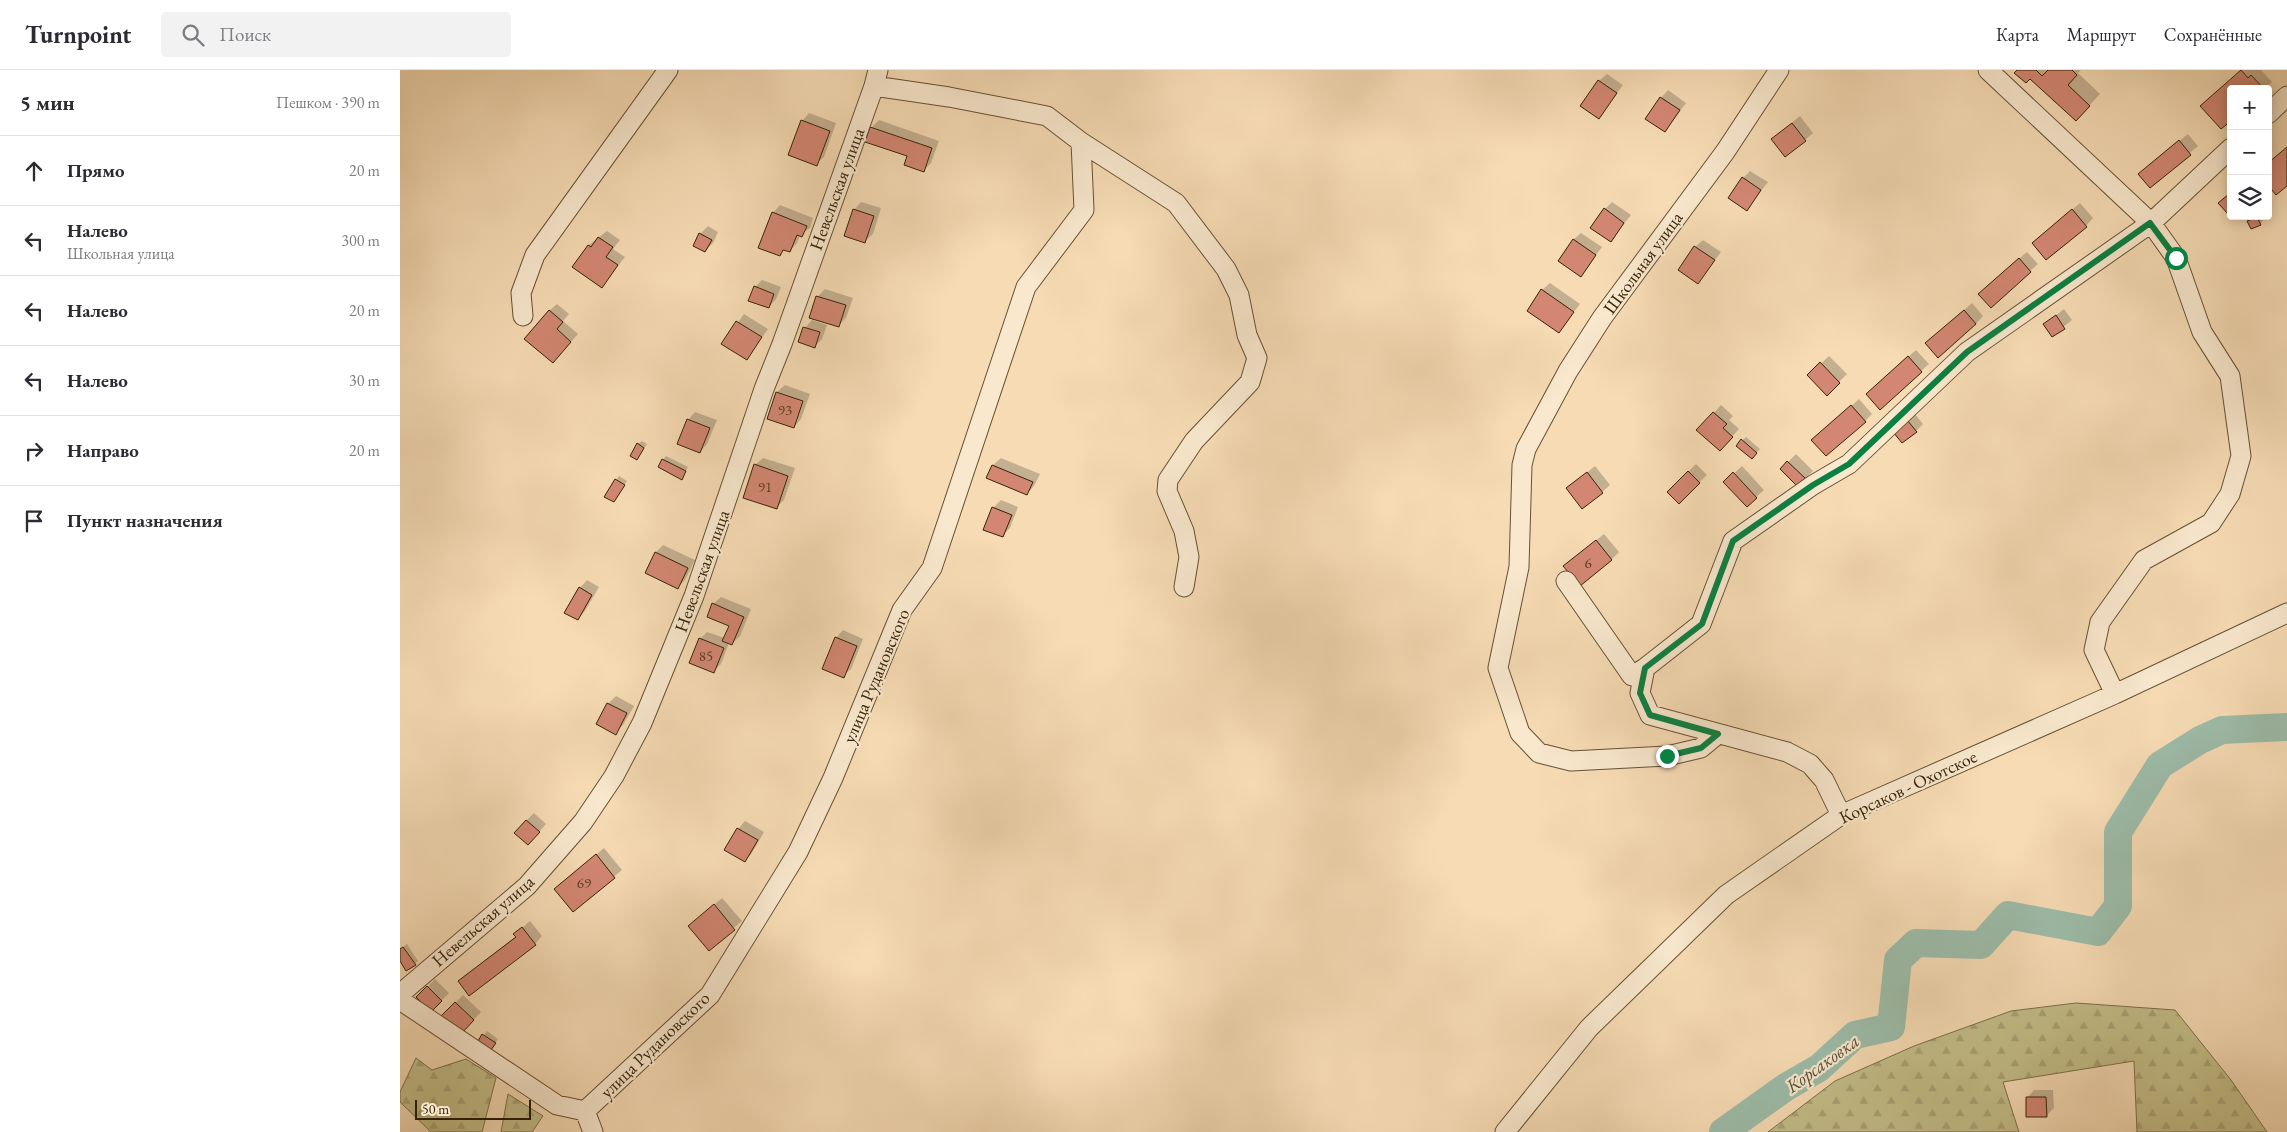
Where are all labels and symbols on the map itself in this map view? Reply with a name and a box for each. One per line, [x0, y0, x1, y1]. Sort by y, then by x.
street label: Невельская улица [804, 124, 870, 253]
street label: Школьная улица [1598, 206, 1688, 318]
route start [2165, 247, 2188, 270]
house number: 93 [778, 400, 792, 419]
house number: 91 [758, 477, 772, 496]
street label: Невельская улица [669, 506, 735, 635]
house number: 6 [1584, 553, 1592, 572]
street label: улица Рудановского [837, 605, 914, 746]
house number: 85 [699, 646, 713, 665]
route end [1656, 745, 1679, 768]
street label: Корсаков - Охотское [1835, 745, 1980, 829]
street label: Невельская улица [427, 869, 539, 971]
house number: 69 [577, 873, 591, 892]
street label: улица Рудановского [595, 986, 714, 1103]
water label: Корсаковка [1780, 1028, 1864, 1099]
scale bar [415, 1097, 531, 1120]

